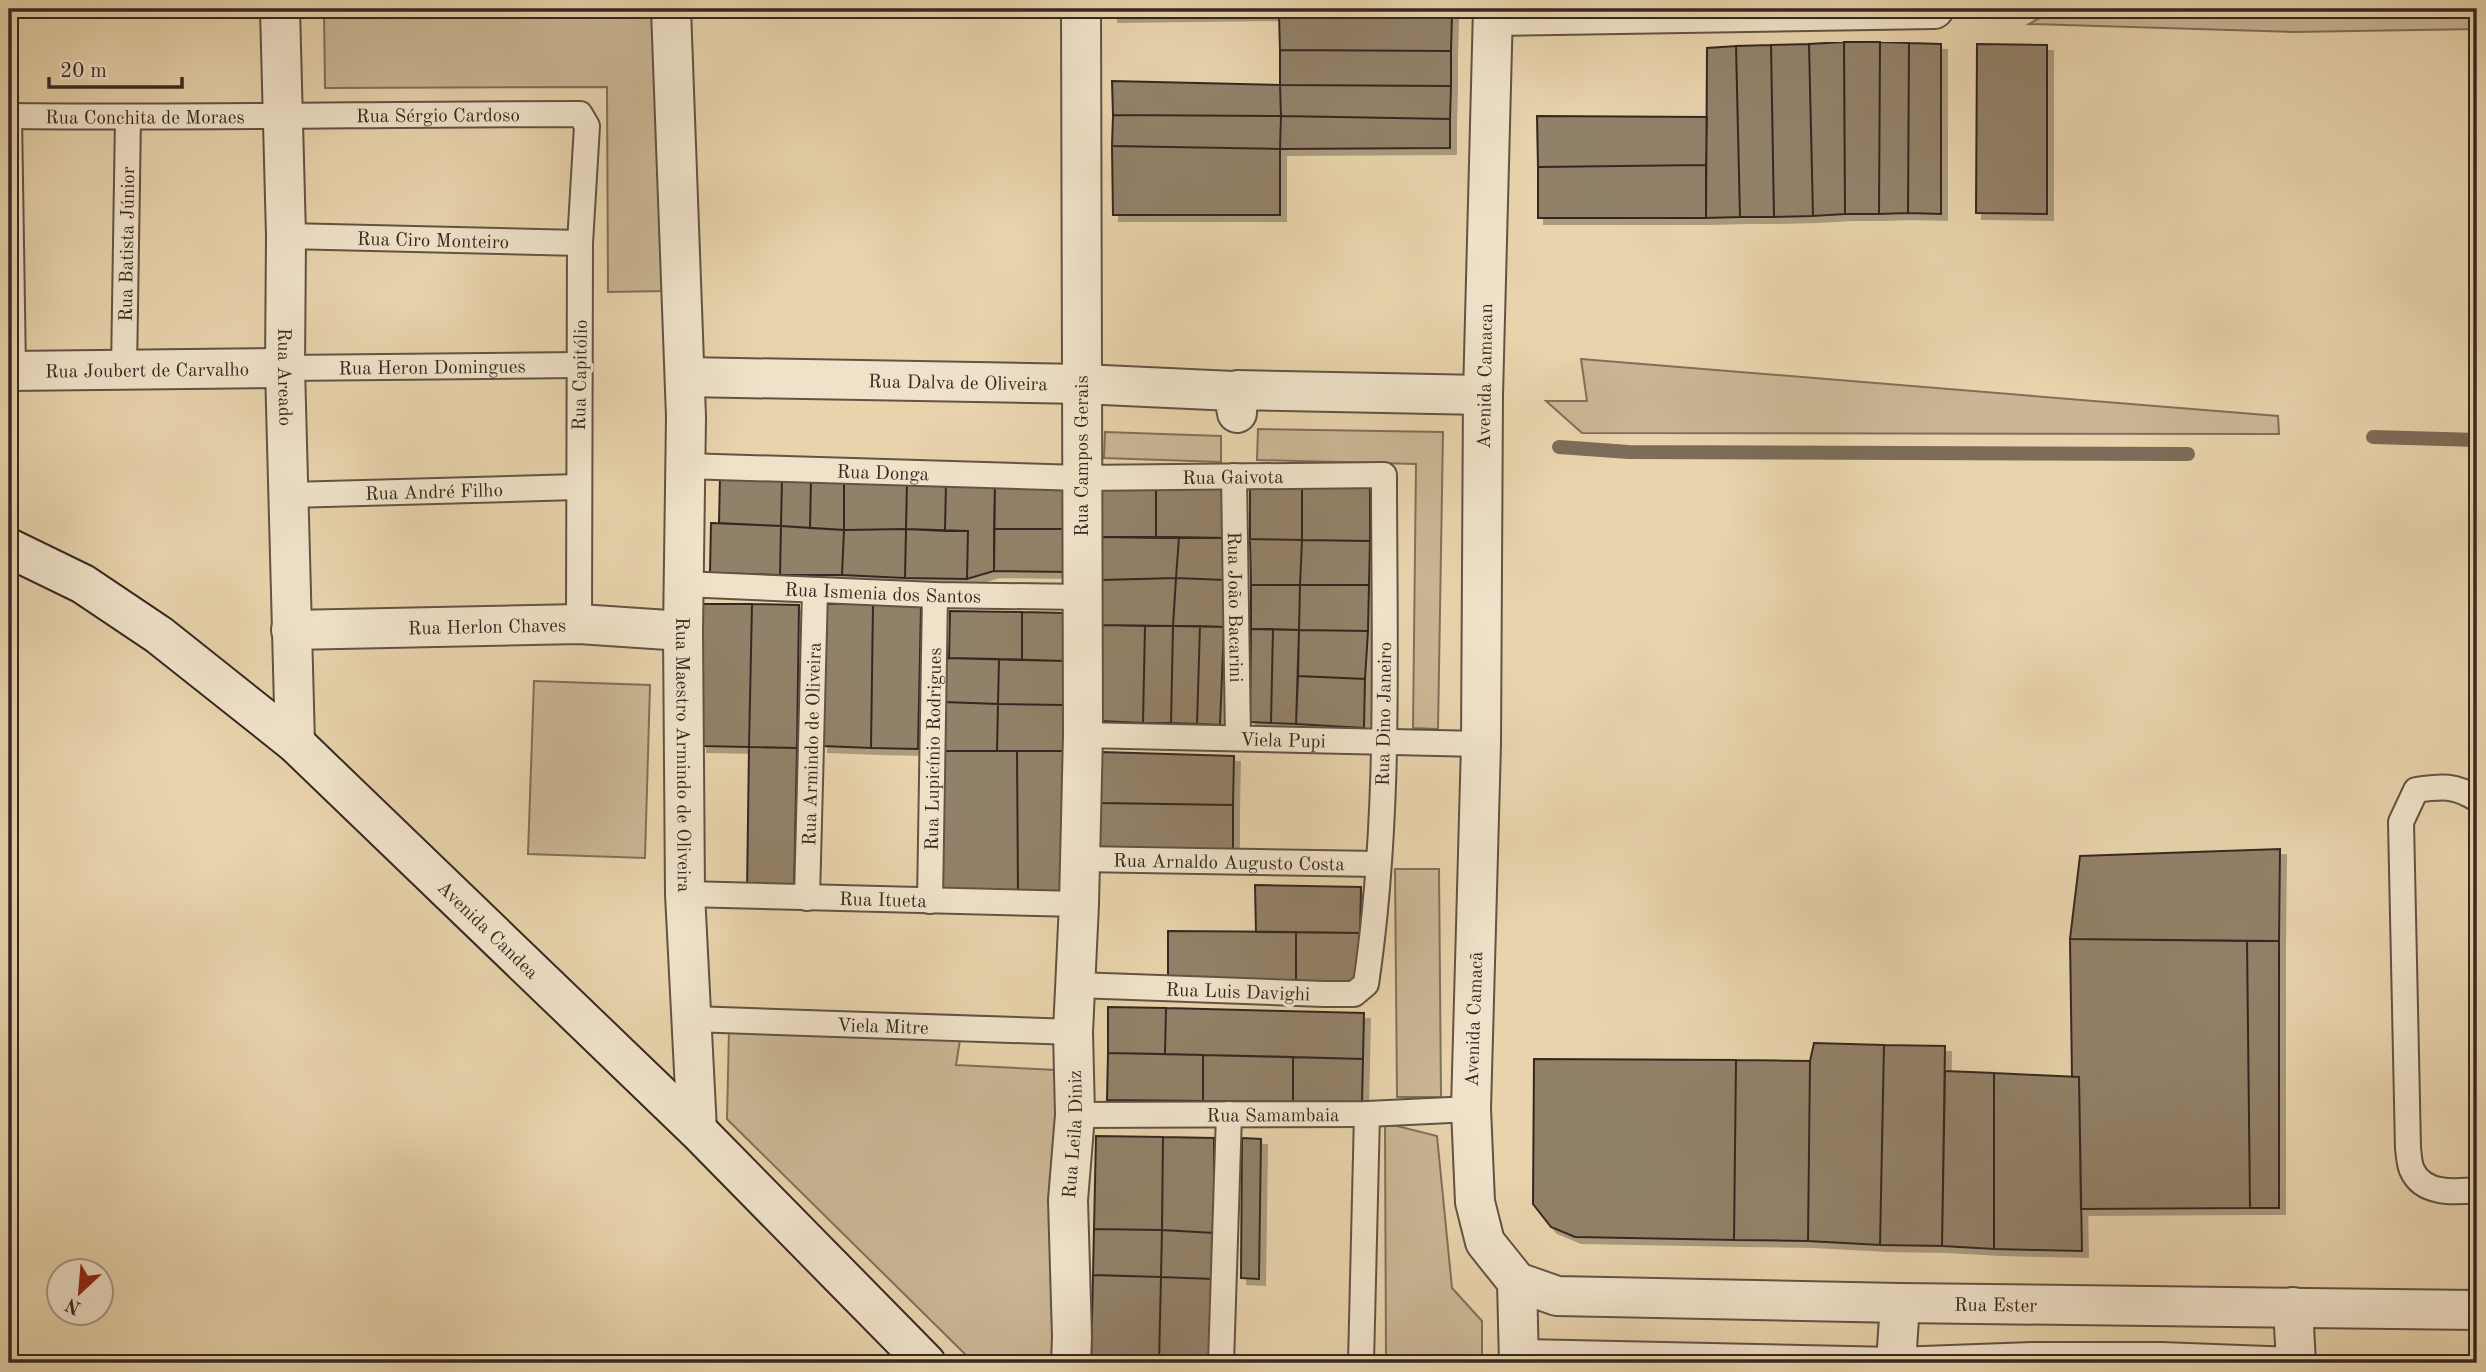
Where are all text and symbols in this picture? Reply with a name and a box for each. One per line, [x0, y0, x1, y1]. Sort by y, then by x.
scale bar [49, 46, 182, 90]
text: 20 m [60, 61, 107, 82]
street label: Rua Sérgio Cardoso [356, 107, 520, 127]
street label: Rua Conchita de Moraes [45, 109, 245, 129]
street label: Rua Batista Júnior [118, 166, 139, 322]
street label: Rua Ciro Monteiro [357, 231, 509, 253]
street label: Avenida Camacan [1476, 303, 1497, 449]
street label: Rua Capitólio [571, 319, 592, 431]
street label: Rua Areado [273, 328, 294, 426]
street label: Rua Heron Domingues [338, 359, 526, 379]
street label: Rua Joubert de Carvalho [45, 361, 249, 383]
street label: Rua Dalva de Oliveira [868, 373, 1049, 395]
street label: Rua Campos Gerais [1074, 375, 1093, 537]
street label: Rua Donga [836, 464, 930, 485]
street label: Rua Gaivota [1182, 469, 1284, 489]
street label: Rua André Filho [365, 482, 503, 505]
street label: Rua João Bacarini [1223, 531, 1244, 683]
street label: Rua Ismenia dos Santos [784, 581, 981, 608]
street label: Rua Herlon Chaves [408, 617, 566, 640]
street label: Rua Maestro Armindo de Oliveira [671, 617, 692, 893]
street label: Rua Armindo de Oliveira [801, 641, 826, 846]
street label: Rua Dino Janeiro [1375, 642, 1396, 786]
street label: Rua Lupicínio Rodrigues [924, 647, 946, 851]
street label: Viela Pupi [1240, 732, 1326, 752]
street label: Rua Arnaldo Augusto Costa [1113, 853, 1345, 875]
street label: Avenida Candea [433, 879, 541, 984]
street label: Rua Itueta [839, 891, 928, 912]
street label: Avenida Camacã [1464, 950, 1487, 1087]
street label: Rua Luis Davighi [1165, 981, 1310, 1006]
street label: Viela Mitre [837, 1017, 929, 1039]
street label: Rua Leila Diniz [1061, 1070, 1087, 1199]
street label: Rua Samambaia [1207, 1107, 1340, 1127]
north arrow [46, 1256, 116, 1326]
text: N [63, 1293, 84, 1317]
street label: Rua Ester [1954, 1297, 2037, 1317]

